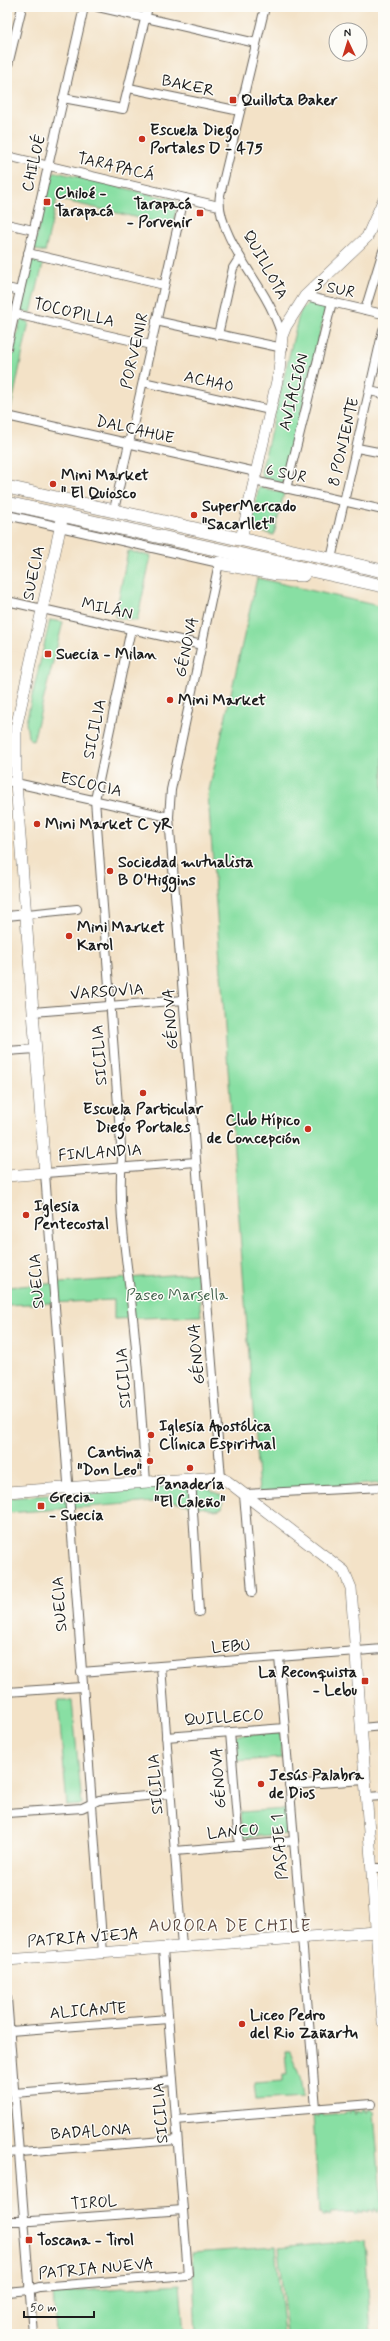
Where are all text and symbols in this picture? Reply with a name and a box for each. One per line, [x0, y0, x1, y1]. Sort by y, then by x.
north arrow [328, 22, 368, 62]
text: N [343, 26, 352, 40]
street label: BAKER [160, 70, 216, 102]
place label: Quillota Baker [241, 90, 338, 111]
marker: Quillota Baker [228, 95, 238, 105]
place label: Escuela Diego Portales D - 475 [150, 120, 263, 159]
street label: CHILOÉ [17, 132, 51, 194]
marker: Escuela Diego Portales D - 475 [137, 134, 147, 144]
street label: TARAPACÁ [75, 148, 157, 186]
place label: Chiloé - Tarapacá [55, 183, 114, 222]
place label: Tarapacá - Porvenir [127, 194, 192, 233]
marker: Chiloé - Tarapacá [42, 197, 52, 207]
marker: Tarapacá - Porvenir [195, 208, 205, 218]
street label: QUILLOTA [237, 227, 293, 303]
street label: 3 SUR [313, 274, 357, 304]
street label: TOCOPILLA [31, 293, 117, 333]
street label: PORVENIR [116, 311, 154, 391]
street label: AVIACIÓN [274, 351, 314, 433]
street label: ACHAO [182, 366, 236, 398]
street label: 8 PONIENTE [324, 396, 364, 488]
street label: DALCAHUE [94, 411, 176, 449]
street label: 6 SUR [264, 459, 308, 489]
place label: Mini Market " El Quiosco [61, 465, 149, 504]
marker: Mini Market " El Quiosco [48, 479, 58, 489]
place label: SuperMercado "Sacarllet" [202, 496, 297, 535]
marker: SuperMercado "Sacarllet" [189, 510, 199, 520]
street label: SUECIA [18, 544, 50, 602]
street label: MILÁN [79, 593, 135, 625]
street label: GÉNOVA [170, 615, 204, 679]
place label: Suecia - Milan [56, 644, 157, 665]
marker: Suecia - Milan [43, 649, 53, 659]
place label: Mini Market [178, 690, 266, 711]
marker: Mini Market [165, 695, 175, 705]
street label: SICILIA [78, 697, 112, 761]
street label: ESCOCIA [58, 768, 124, 802]
place label: Mini Market C yR [45, 814, 172, 835]
marker: Mini Market C yR [32, 819, 42, 829]
place label: Sociedad mutualista B O'Higgins [118, 852, 254, 893]
marker: Sociedad mutualista B O'Higgins [105, 866, 115, 876]
place label: Mini Market Karol [77, 917, 165, 956]
marker: Mini Market Karol [64, 931, 74, 941]
street label: VARSOVIA [69, 979, 145, 1005]
street label: GÉNOVA [158, 988, 184, 1050]
street label: SICILIA [87, 1024, 113, 1086]
marker: Escuela Particular Diego Portales [138, 1088, 148, 1098]
place label: Escuela Particular Diego Portales [83, 1099, 203, 1140]
place label: Club Hípico de Concepción [207, 1110, 300, 1149]
marker: Club Hípico de Concepción [303, 1124, 313, 1134]
street label: FINLANDIA [57, 1140, 143, 1166]
place label: Iglesia Pentecostal [34, 1196, 109, 1235]
marker: Iglesia Pentecostal [21, 1210, 31, 1220]
street label: SUECIA [25, 1253, 49, 1309]
park label: Paseo Marsella [126, 1285, 228, 1306]
street label: GÉNOVA [184, 1323, 210, 1385]
street label: SICILIA [111, 1347, 137, 1409]
place label: Iglesia Apostólica Clínica Espiritual [159, 1416, 276, 1455]
marker: Iglesia Apostólica Clínica Espiritual [146, 1430, 156, 1440]
place label: Cantina "Don Leo" [77, 1442, 142, 1481]
marker: Cantina "Don Leo" [145, 1456, 155, 1466]
marker: Panadería "El Caleño" [185, 1463, 195, 1473]
place label: Panadería "El Caleño" [154, 1474, 226, 1513]
place label: Grecia - Suecia [49, 1487, 104, 1526]
marker: Grecia - Suecia [36, 1501, 46, 1511]
street label: SUECIA [48, 1576, 72, 1632]
street label: LEBU [211, 1635, 251, 1659]
place label: La Reconquista - Lebu [258, 1662, 357, 1701]
marker: La Reconquista - Lebu [360, 1676, 370, 1686]
street label: QUILLECO [183, 1705, 265, 1731]
street label: GÉNOVA [206, 1747, 232, 1809]
street label: SICILIA [143, 1753, 169, 1815]
place label: Jesús Palabra de Dios [269, 1765, 364, 1804]
marker: Jesús Palabra de Dios [256, 1779, 266, 1789]
street label: PASAJE 1 [267, 1813, 293, 1881]
street label: LANCO [206, 1819, 260, 1845]
district label: AURORA DE CHILE [149, 1915, 311, 1937]
street label: PATRIA VIEJA [26, 1924, 140, 1952]
street label: ALICANTE [49, 1998, 127, 2024]
place label: Liceo Pedro del Rio Zañartu [250, 2005, 358, 2044]
marker: Liceo Pedro del Rio Zañartu [237, 2019, 247, 2029]
street label: SICILIA [148, 2082, 174, 2144]
street label: BADALONA [50, 2119, 132, 2145]
street label: TIROL [70, 2191, 118, 2215]
place label: Toscana - Tirol [37, 2230, 134, 2251]
marker: Toscana - Tirol [24, 2235, 34, 2245]
street label: PATRIA NUEVA [37, 2253, 155, 2285]
scale bar [24, 2293, 94, 2319]
text: 50 m [30, 2300, 57, 2316]

